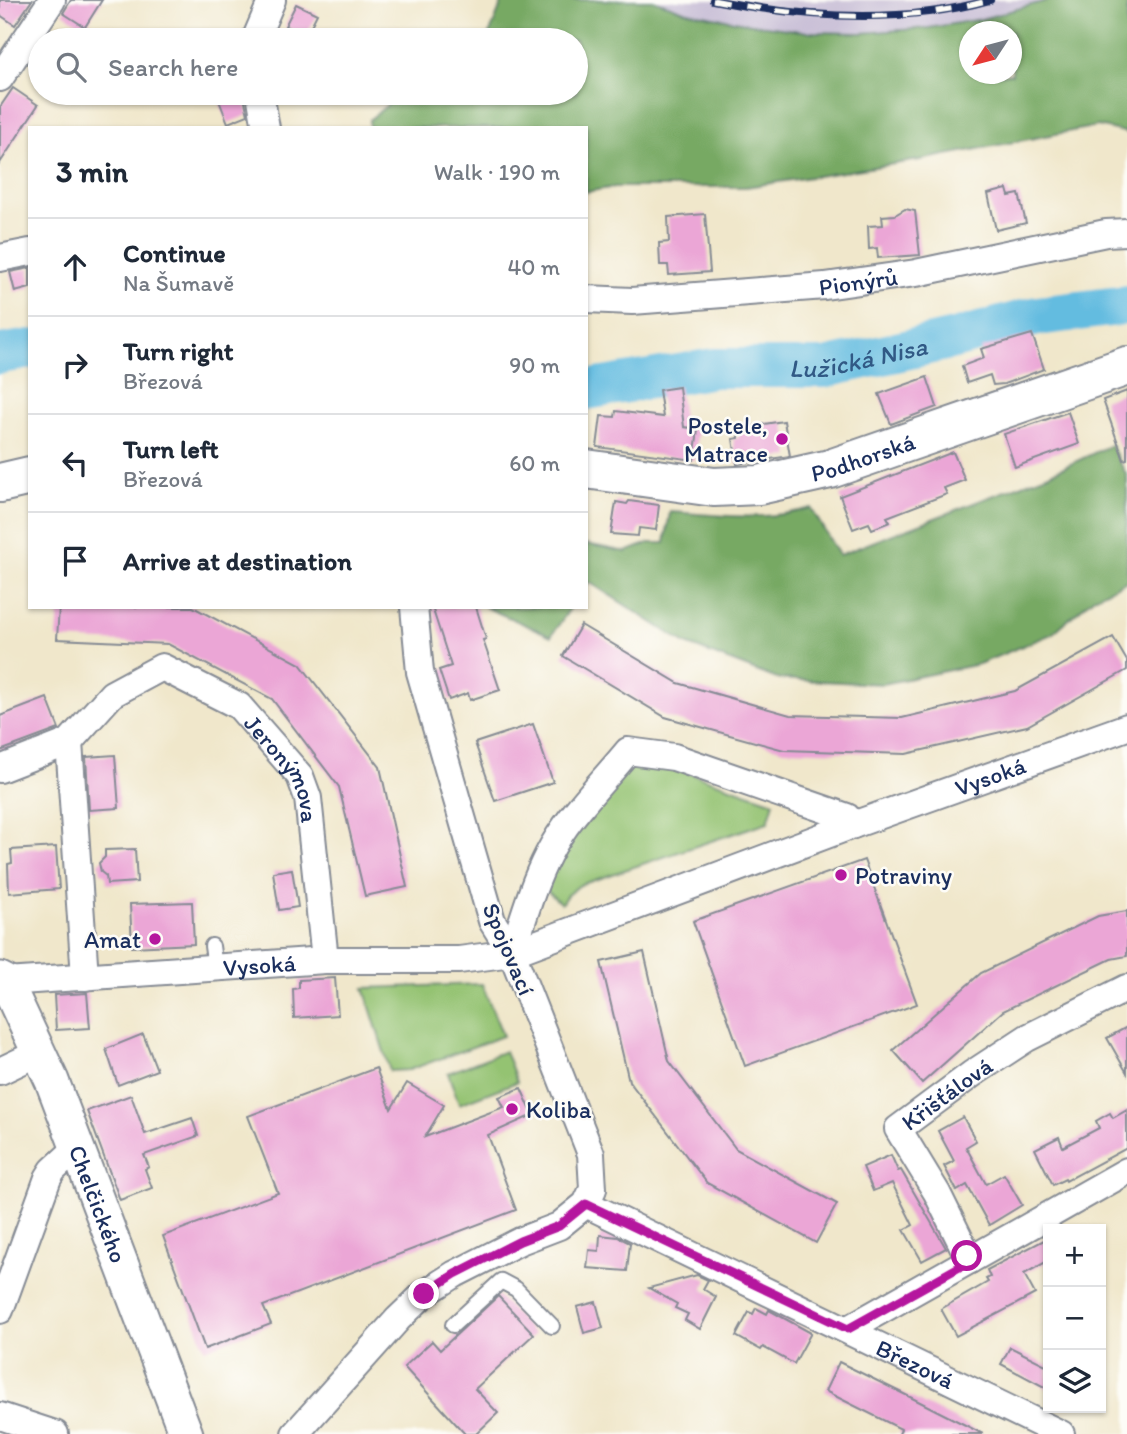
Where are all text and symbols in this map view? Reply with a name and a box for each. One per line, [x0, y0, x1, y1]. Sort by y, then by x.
north arrow [959, 21, 1022, 84]
search box [28, 28, 588, 105]
icon: search [52, 48, 90, 86]
text: Search here [108, 51, 238, 83]
text: 3 min [56, 153, 128, 190]
text: Walk · 190 m [434, 158, 560, 186]
text: Continue [123, 237, 226, 269]
icon: ahead [56, 248, 94, 286]
text: 40 m [507, 253, 560, 281]
street label: Pionýrů [817, 261, 899, 301]
text: Na Šumavě [123, 269, 234, 297]
water label: Lužická Nisa [789, 329, 931, 384]
text: Turn right [123, 335, 234, 367]
icon: right [56, 346, 94, 384]
text: 90 m [509, 351, 560, 379]
text: Březová [123, 367, 203, 395]
place label: Postele, Matrace [684, 411, 768, 468]
street label: Podhorská [808, 426, 919, 487]
marker: Postele, Matrace [774, 431, 790, 447]
text: Turn left [123, 433, 219, 465]
icon: left [56, 444, 94, 482]
text: 60 m [509, 449, 560, 477]
text: Březová [123, 465, 203, 493]
icon: arrive [56, 542, 94, 580]
text: Arrive at destination [123, 545, 352, 577]
street label: Jeronýmova [238, 708, 325, 824]
street label: Vysoká [951, 750, 1030, 802]
place label: Potraviny [855, 861, 952, 890]
marker: Potraviny [833, 867, 849, 883]
street label: Spojovací [477, 898, 541, 1000]
place label: Amat [84, 925, 141, 954]
marker: Amat [147, 931, 163, 947]
street label: Vysoká [222, 948, 297, 982]
street label: Křišťálová [895, 1050, 998, 1136]
place label: Koliba [526, 1095, 592, 1124]
marker: Koliba [504, 1101, 520, 1117]
street label: Chelčického [63, 1141, 134, 1267]
map controls [1043, 1224, 1106, 1413]
button: + [1043, 1224, 1106, 1287]
route start [951, 1240, 982, 1271]
route end [408, 1278, 439, 1309]
button: − [1043, 1287, 1106, 1350]
street label: Březová [872, 1332, 960, 1395]
button: layers [1043, 1350, 1106, 1413]

